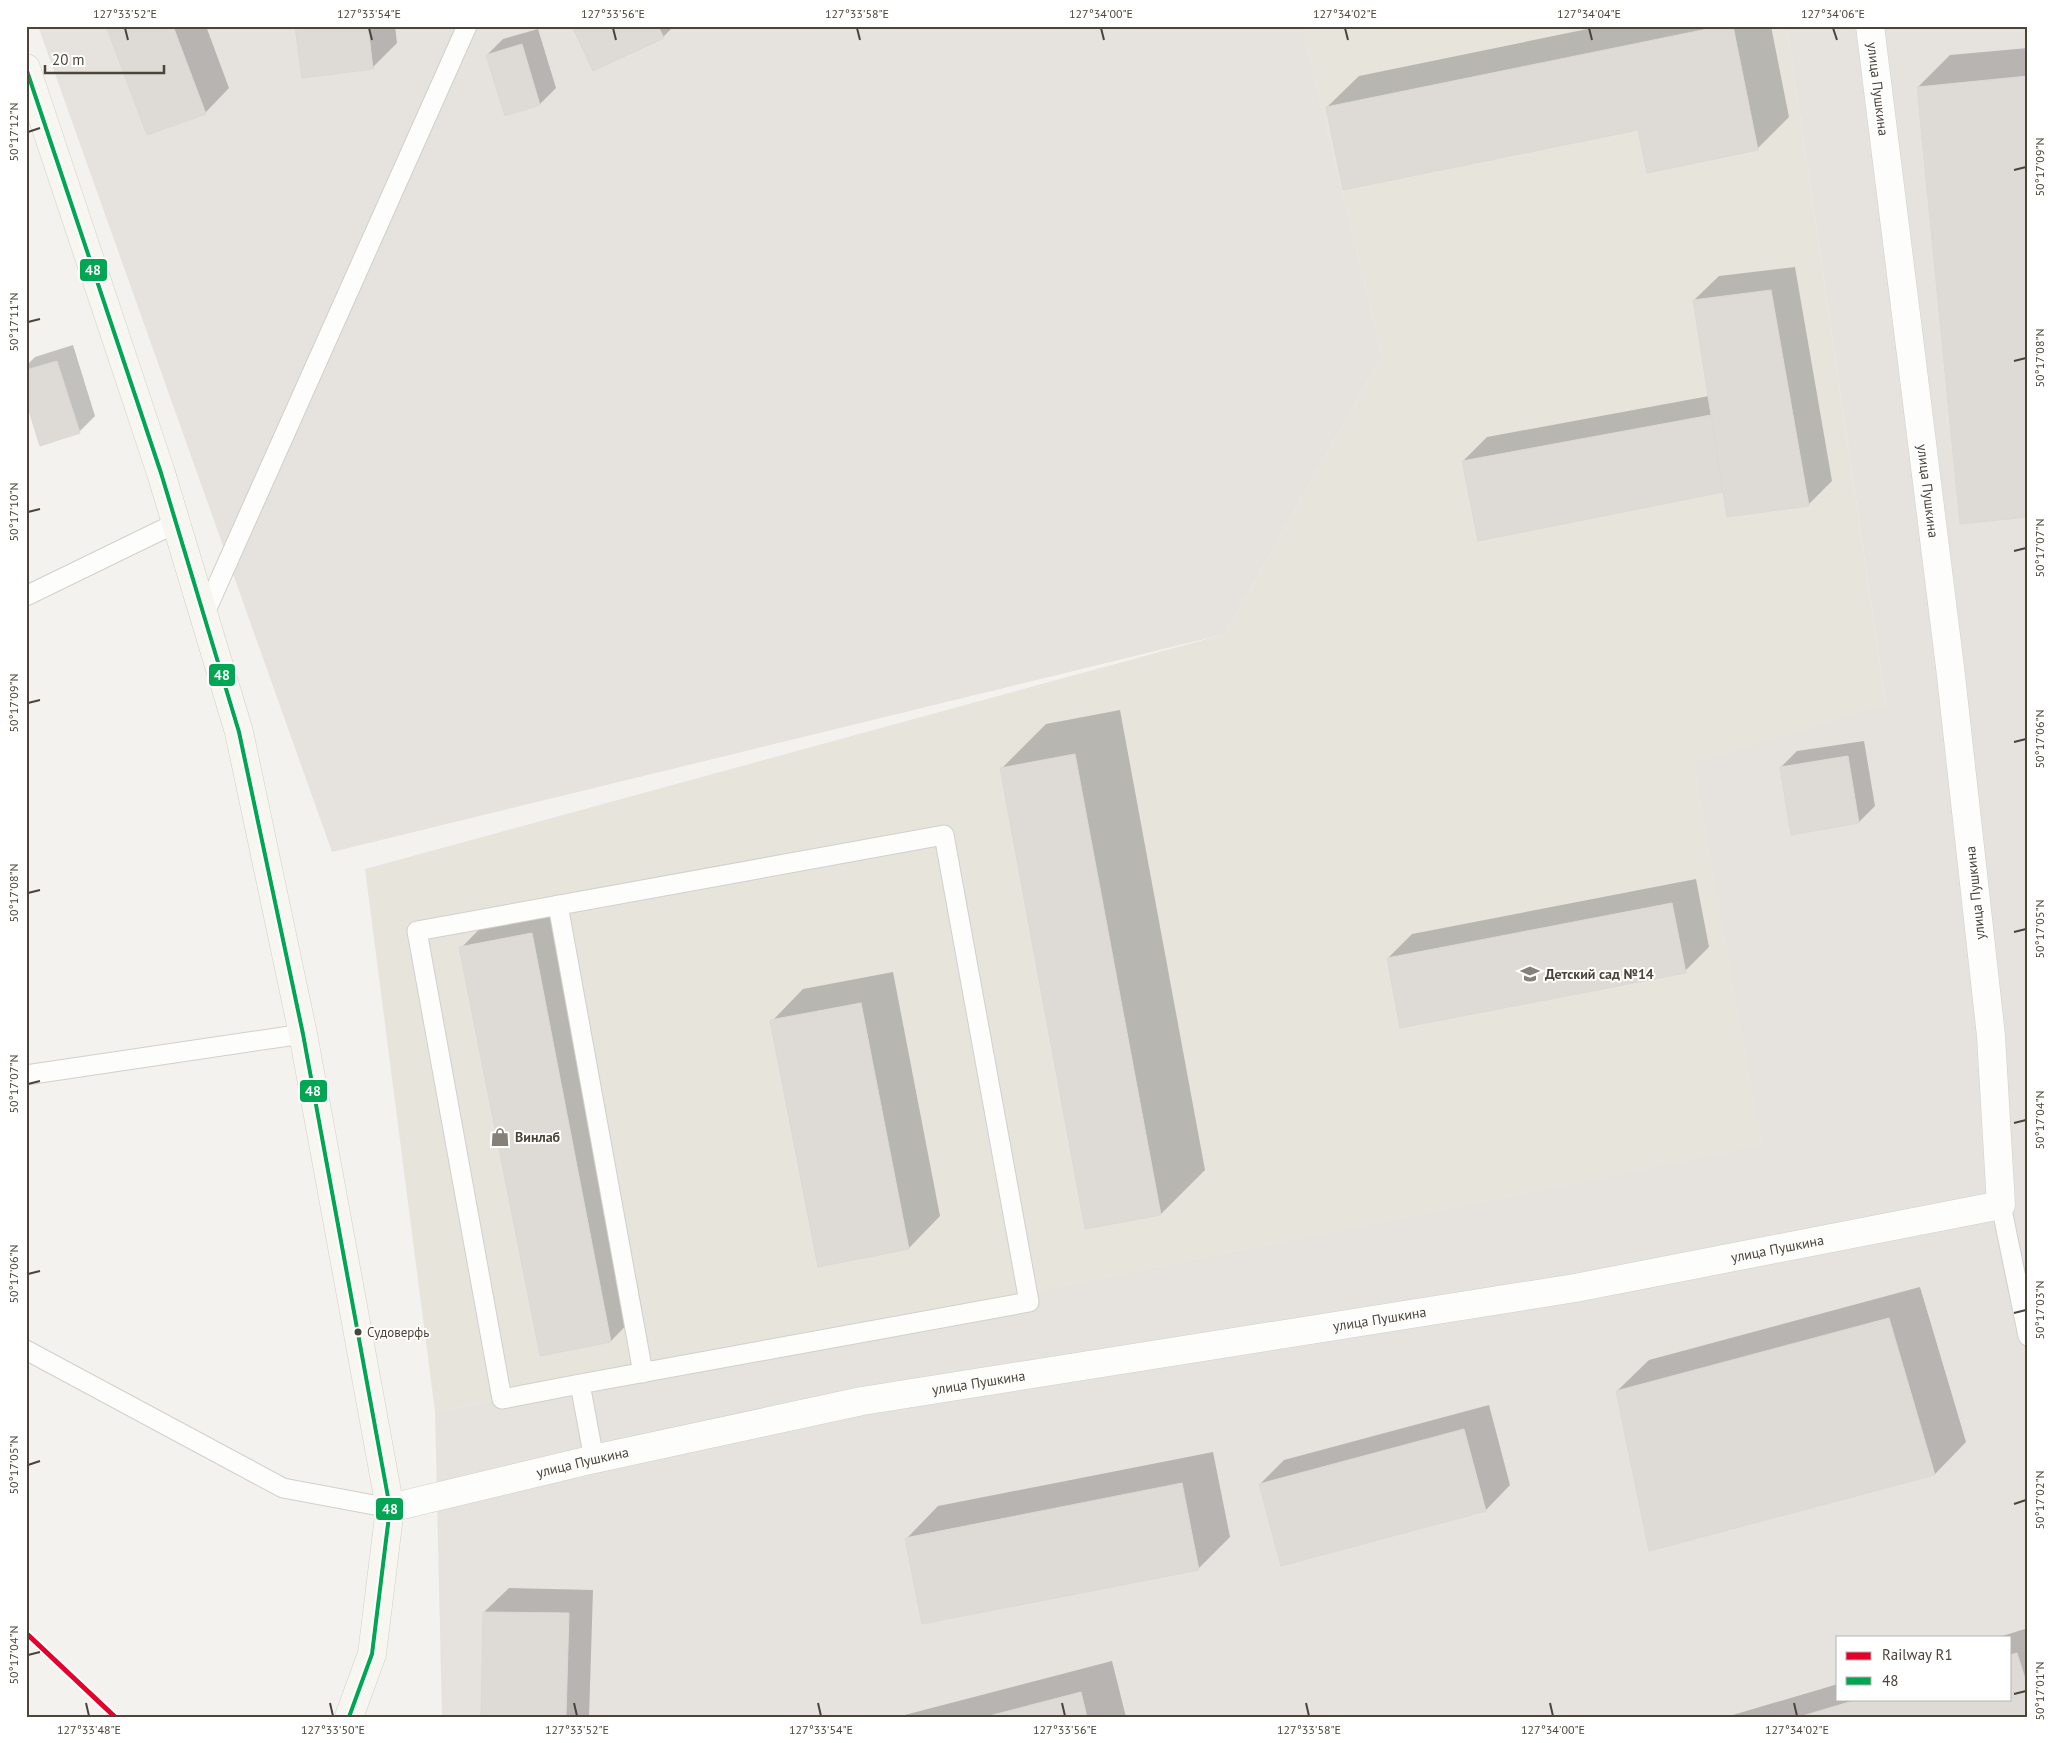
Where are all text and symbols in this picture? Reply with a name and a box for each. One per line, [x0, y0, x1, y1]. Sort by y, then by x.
text: 127°33'52"E [93, 6, 157, 21]
text: 127°33'54"E [337, 6, 401, 21]
text: 127°33'56"E [581, 6, 645, 21]
text: 127°33'58"E [825, 6, 889, 21]
text: 127°34'00"E [1069, 6, 1133, 21]
text: 127°34'02"E [1313, 6, 1377, 21]
text: 127°34'04"E [1557, 6, 1621, 21]
text: 127°34'06"E [1801, 6, 1865, 21]
street label: улица Пушкина [1863, 41, 1893, 137]
scale bar [45, 42, 164, 74]
text: 20 m [52, 50, 85, 69]
text: 50°17'12"N [6, 102, 21, 162]
text: 50°17'09"N [2032, 137, 2047, 197]
line badge: 48 [79, 258, 108, 282]
text: 48 [85, 261, 101, 279]
text: 50°17'11"N [6, 292, 21, 352]
text: 50°17'08"N [2032, 328, 2047, 388]
street label: улица Пушкина [1913, 443, 1943, 539]
text: 50°17'10"N [6, 482, 21, 542]
text: 50°17'07"N [2032, 518, 2047, 578]
line badge: 48 [208, 663, 236, 687]
text: 48 [214, 666, 230, 684]
text: 50°17'09"N [6, 673, 21, 733]
text: 50°17'06"N [2032, 709, 2047, 769]
street label: улица Пушкина [1961, 845, 1989, 941]
text: 50°17'08"N [6, 863, 21, 923]
text: 50°17'05"N [2032, 899, 2047, 959]
school or university icon: Детский сад №14 [1519, 963, 1541, 985]
place label: Детский сад №14 [1545, 965, 1654, 983]
text: 50°17'07"N [6, 1054, 21, 1114]
line badge: 48 [299, 1079, 328, 1103]
text: 48 [305, 1082, 321, 1100]
text: 50°17'04"N [2032, 1090, 2047, 1150]
shop icon: Винлаб [489, 1126, 511, 1148]
place label: Винлаб [515, 1128, 561, 1146]
street label: улица Пушкина [1729, 1231, 1825, 1266]
text: 50°17'06"N [6, 1244, 21, 1304]
text: 50°17'03"N [2032, 1280, 2047, 1340]
street label: улица Пушкина [1332, 1303, 1428, 1335]
place label: Судоверфь [367, 1324, 429, 1341]
marker: Судоверфь [353, 1327, 363, 1337]
street label: улица Пушкина [931, 1366, 1027, 1399]
text: 50°17'05"N [6, 1435, 21, 1495]
street label: улица Пушкина [535, 1443, 631, 1482]
text: 50°17'02"N [2032, 1470, 2047, 1530]
line badge: 48 [375, 1497, 404, 1521]
text: 48 [382, 1500, 398, 1518]
text: 50°17'04"N [6, 1625, 21, 1685]
legend [1836, 1636, 2012, 1700]
text: Railway R1 [1882, 1645, 1953, 1664]
text: 50°17'01"N [2032, 1661, 2047, 1721]
text: 48 [1882, 1671, 1898, 1690]
text: 127°33'48"E [57, 1722, 121, 1737]
text: 127°33'50"E [301, 1722, 365, 1737]
text: 127°33'52"E [545, 1722, 609, 1737]
text: 127°33'54"E [789, 1722, 853, 1737]
text: 127°33'56"E [1033, 1722, 1097, 1737]
text: 127°33'58"E [1277, 1722, 1341, 1737]
text: 127°34'00"E [1521, 1722, 1585, 1737]
text: 127°34'02"E [1765, 1722, 1829, 1737]

